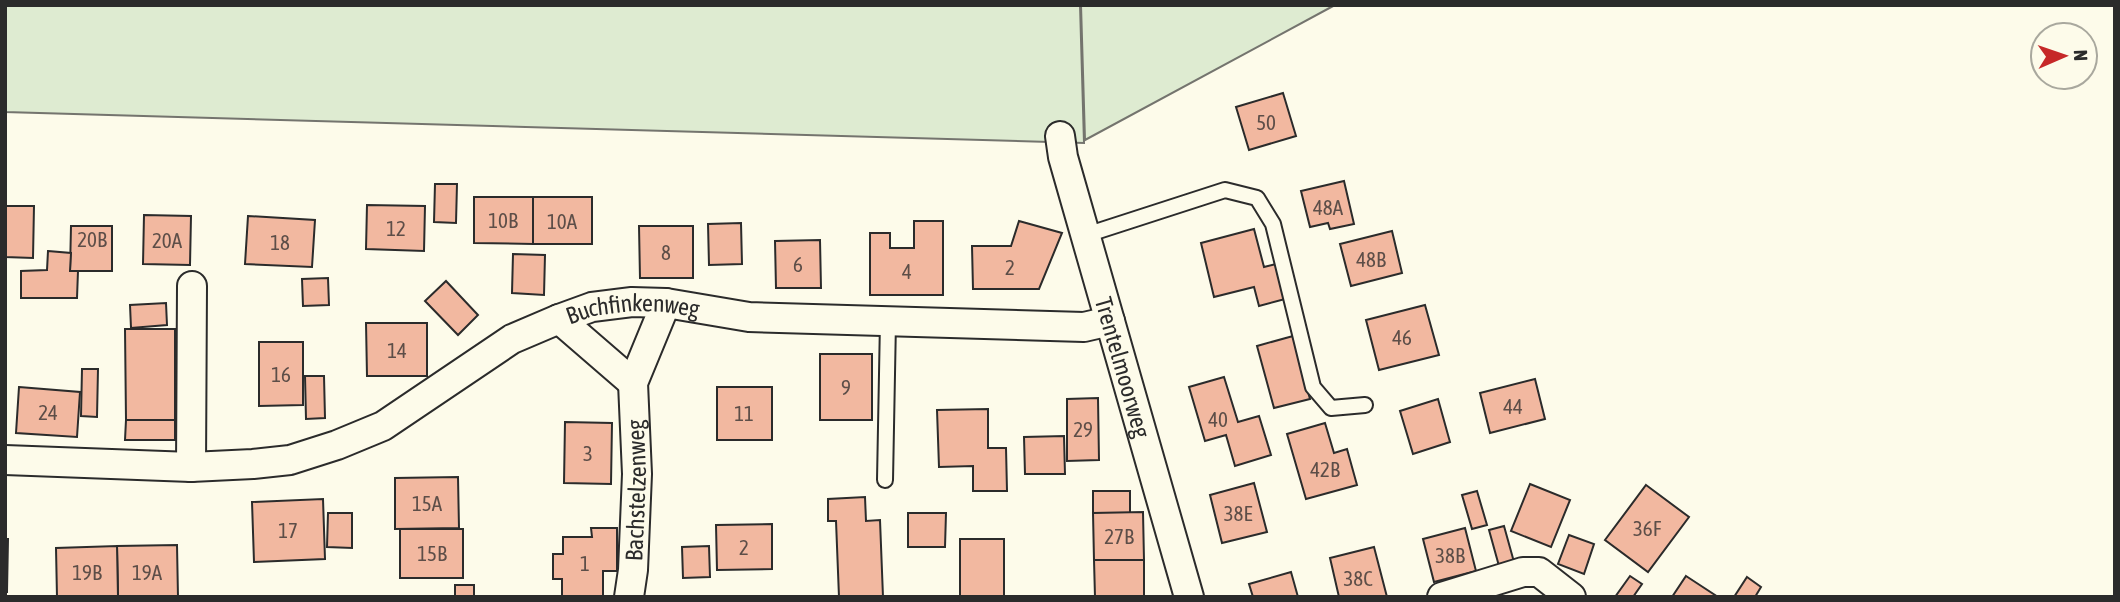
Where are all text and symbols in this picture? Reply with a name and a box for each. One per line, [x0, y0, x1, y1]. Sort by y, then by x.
north arrow [2029, 21, 2099, 91]
text: N [2070, 49, 2092, 61]
house number: 50 [1256, 110, 1276, 134]
house number: 48A [1313, 195, 1344, 219]
house number: 10B [488, 208, 518, 232]
house number: 10A [547, 209, 578, 233]
house number: 12 [386, 216, 406, 240]
house number: 20B [77, 227, 107, 251]
house number: 20A [152, 228, 183, 252]
house number: 18 [270, 230, 290, 254]
house number: 8 [661, 240, 671, 264]
house number: 48B [1356, 247, 1386, 271]
house number: 6 [793, 252, 803, 276]
house number: 2 [1005, 255, 1015, 279]
house number: 4 [902, 259, 912, 283]
street label: Buchfinkenweg [562, 289, 702, 329]
street label: Trentelmoorweg [1090, 294, 1156, 441]
house number: 46 [1392, 325, 1412, 349]
house number: 14 [387, 338, 407, 362]
house number: 16 [271, 362, 291, 386]
house number: 9 [841, 375, 851, 399]
house number: 44 [1503, 394, 1523, 418]
house number: 24 [38, 400, 58, 424]
house number: 11 [734, 401, 754, 425]
house number: 40 [1208, 407, 1228, 431]
house number: 29 [1073, 417, 1093, 441]
street label: Bachstelzenweg [620, 418, 651, 562]
house number: 3 [583, 441, 593, 465]
house number: 42B [1310, 457, 1340, 481]
house number: 15A [412, 491, 443, 515]
house number: 38E [1224, 501, 1252, 525]
house number: 36F [1633, 516, 1662, 540]
house number: 17 [278, 518, 298, 542]
house number: 27B [1104, 524, 1134, 548]
house number: 2 [739, 535, 749, 559]
house number: 15B [417, 541, 447, 565]
house number: 38B [1435, 543, 1465, 567]
house number: 1 [580, 551, 590, 575]
house number: 19B [72, 560, 102, 584]
house number: 19A [132, 560, 163, 584]
house number: 38C [1343, 566, 1373, 590]

